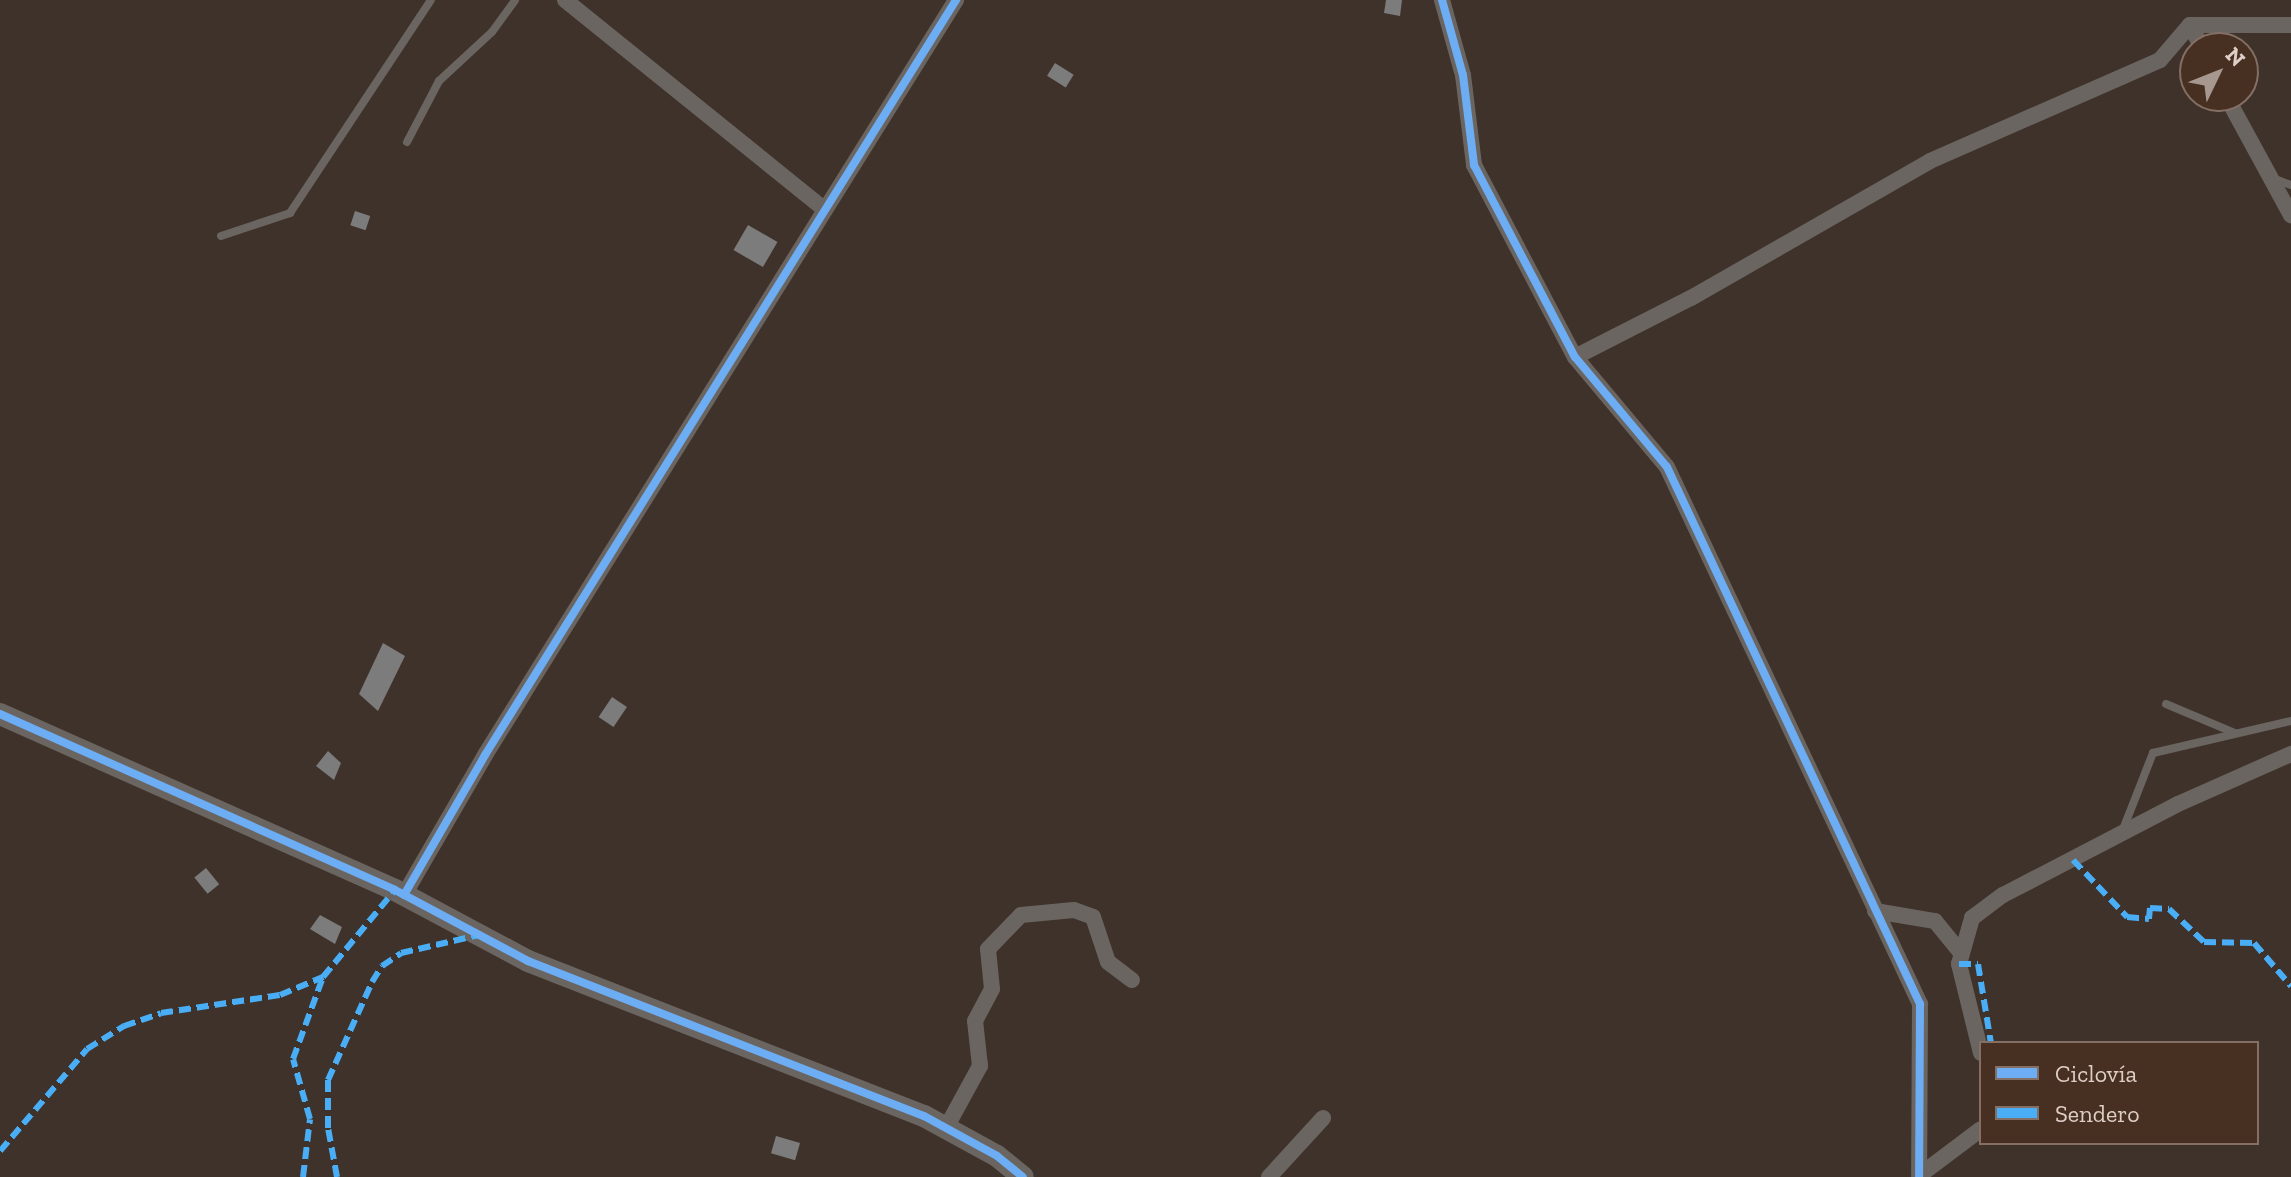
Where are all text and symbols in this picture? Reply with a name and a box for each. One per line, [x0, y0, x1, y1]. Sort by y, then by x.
north arrow [2179, 32, 2259, 112]
text: N [2220, 41, 2251, 72]
legend [1979, 1041, 2259, 1145]
text: Ciclovía [2055, 1059, 2137, 1088]
text: Sendero [2055, 1099, 2140, 1128]

